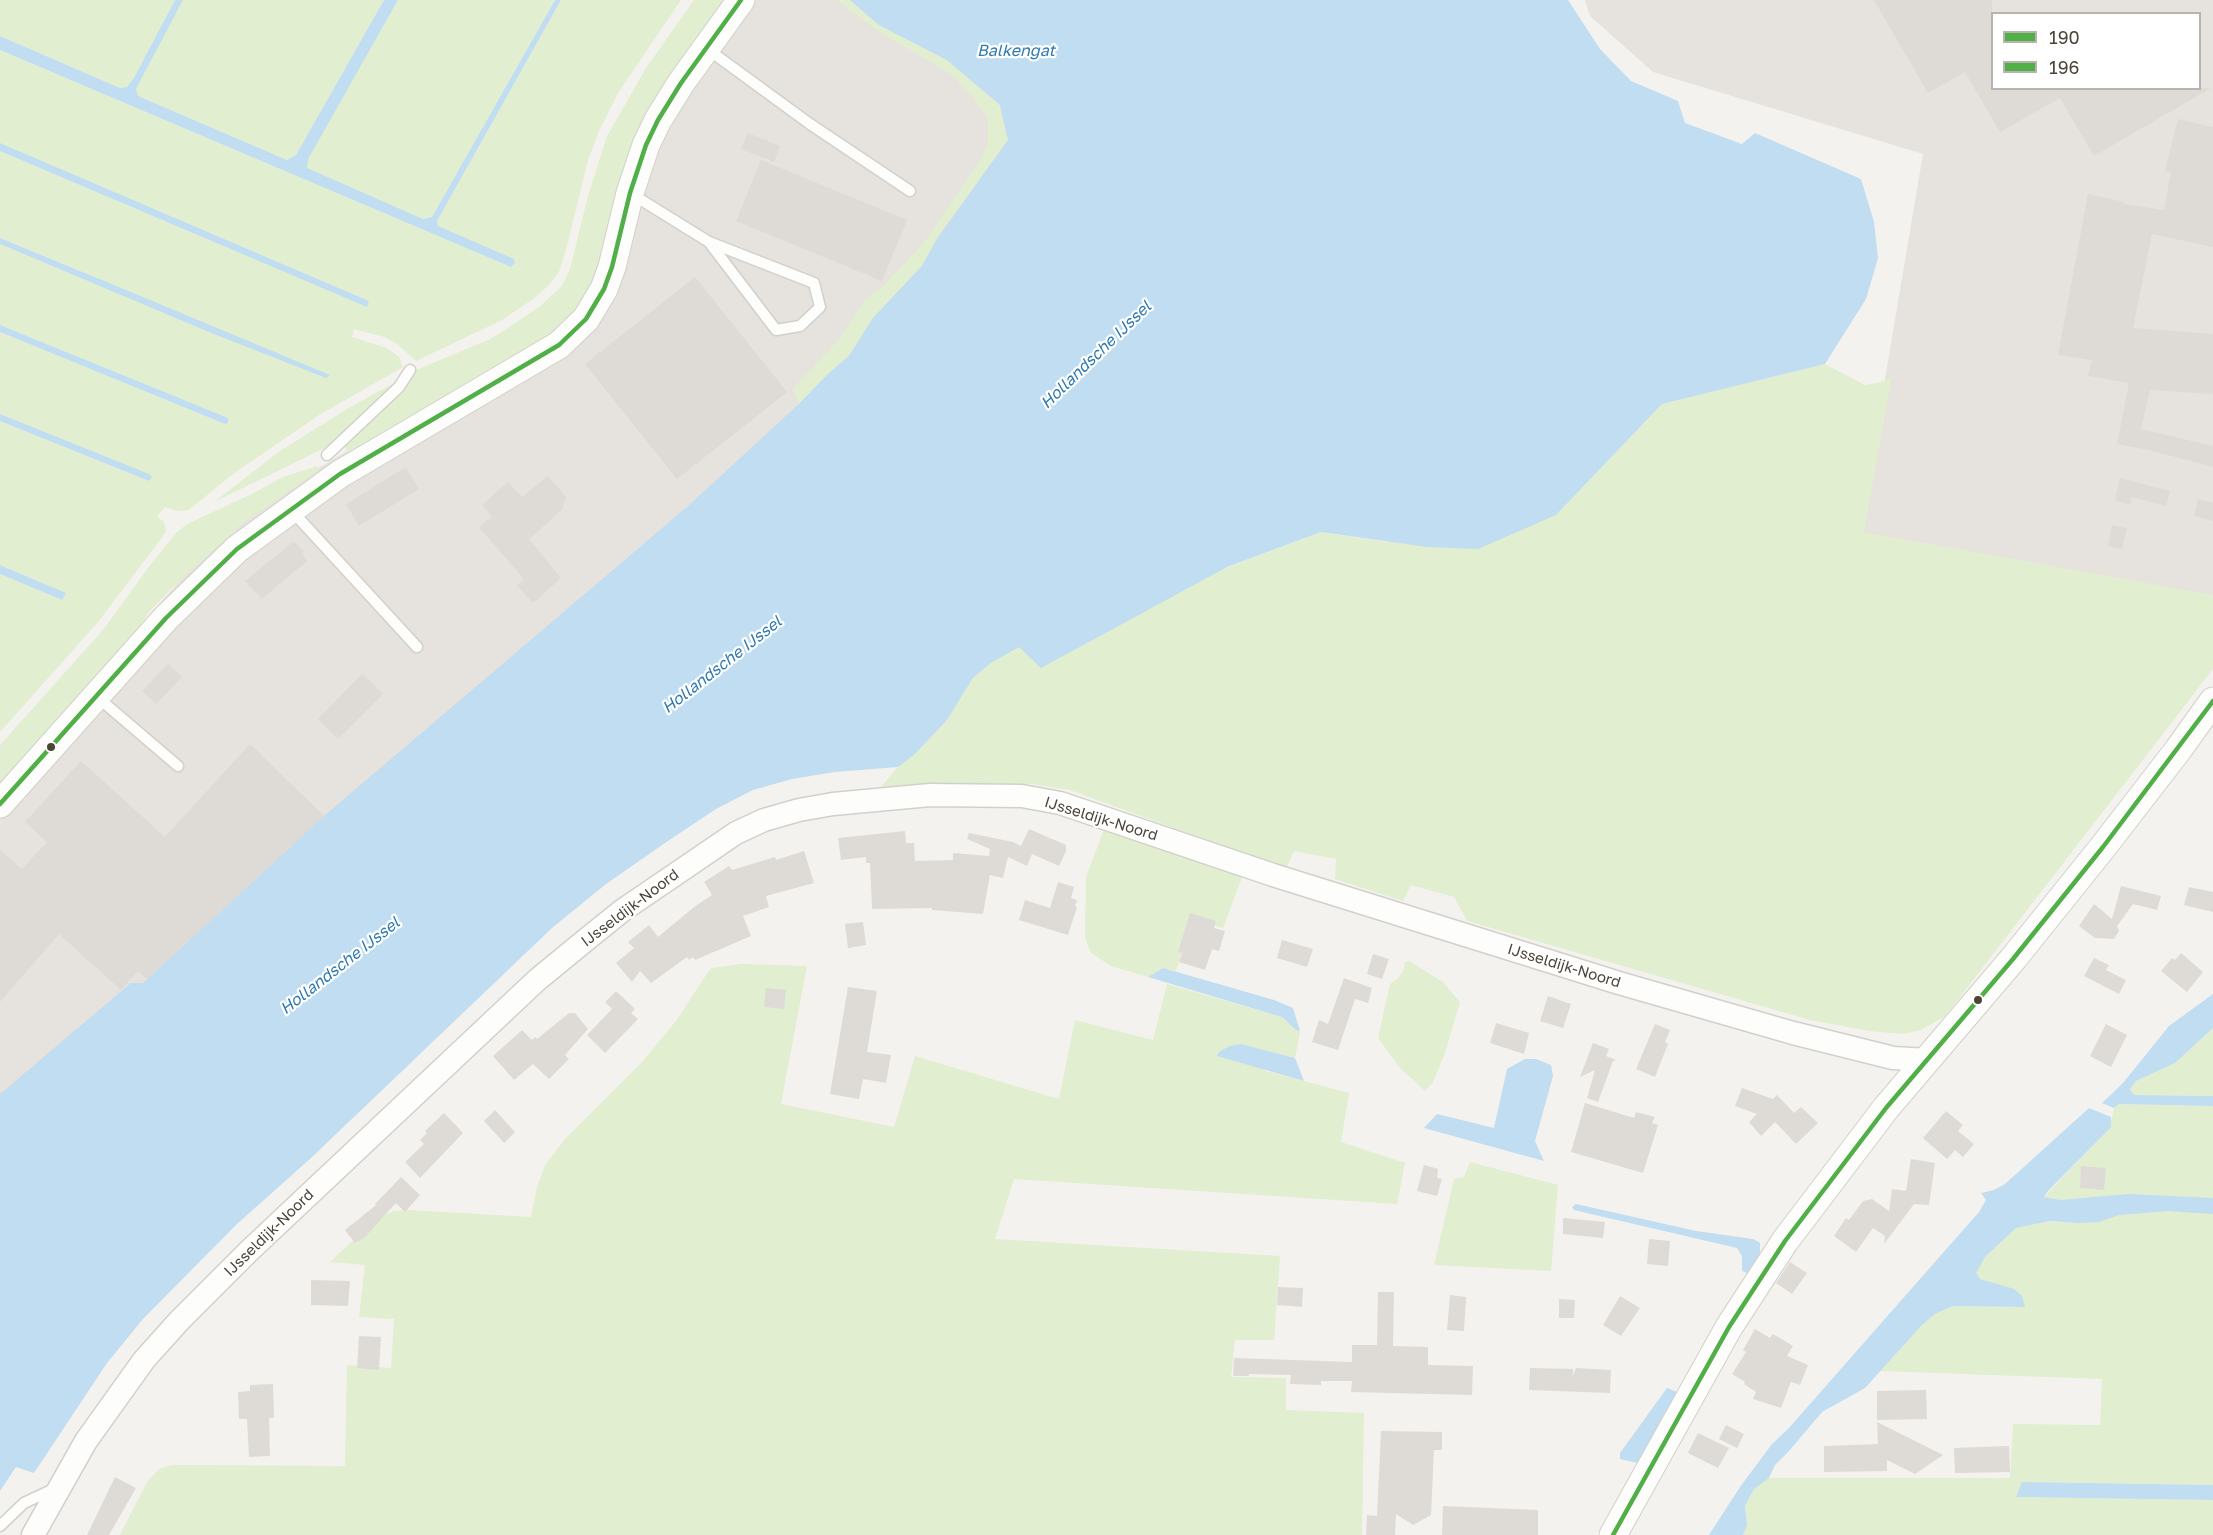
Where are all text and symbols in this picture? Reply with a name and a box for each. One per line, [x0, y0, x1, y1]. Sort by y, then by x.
legend [1991, 12, 2201, 90]
text: 190 [2049, 26, 2080, 48]
water label: Balkengat [977, 41, 1055, 61]
text: 196 [2049, 56, 2080, 78]
water label: Hollandsche IJssel [1037, 297, 1155, 413]
water label: Hollandsche IJssel [658, 612, 786, 718]
unlabelled marker [45, 741, 57, 753]
street label: IJsseldijk-Noord [1042, 793, 1160, 845]
street label: IJsseldijk-Noord [578, 865, 682, 951]
water label: Hollandsche IJssel [276, 913, 404, 1019]
street label: IJsseldijk-Noord [1505, 940, 1623, 992]
unlabelled marker [1972, 994, 1984, 1006]
street label: IJsseldijk-Noord [221, 1186, 317, 1280]

